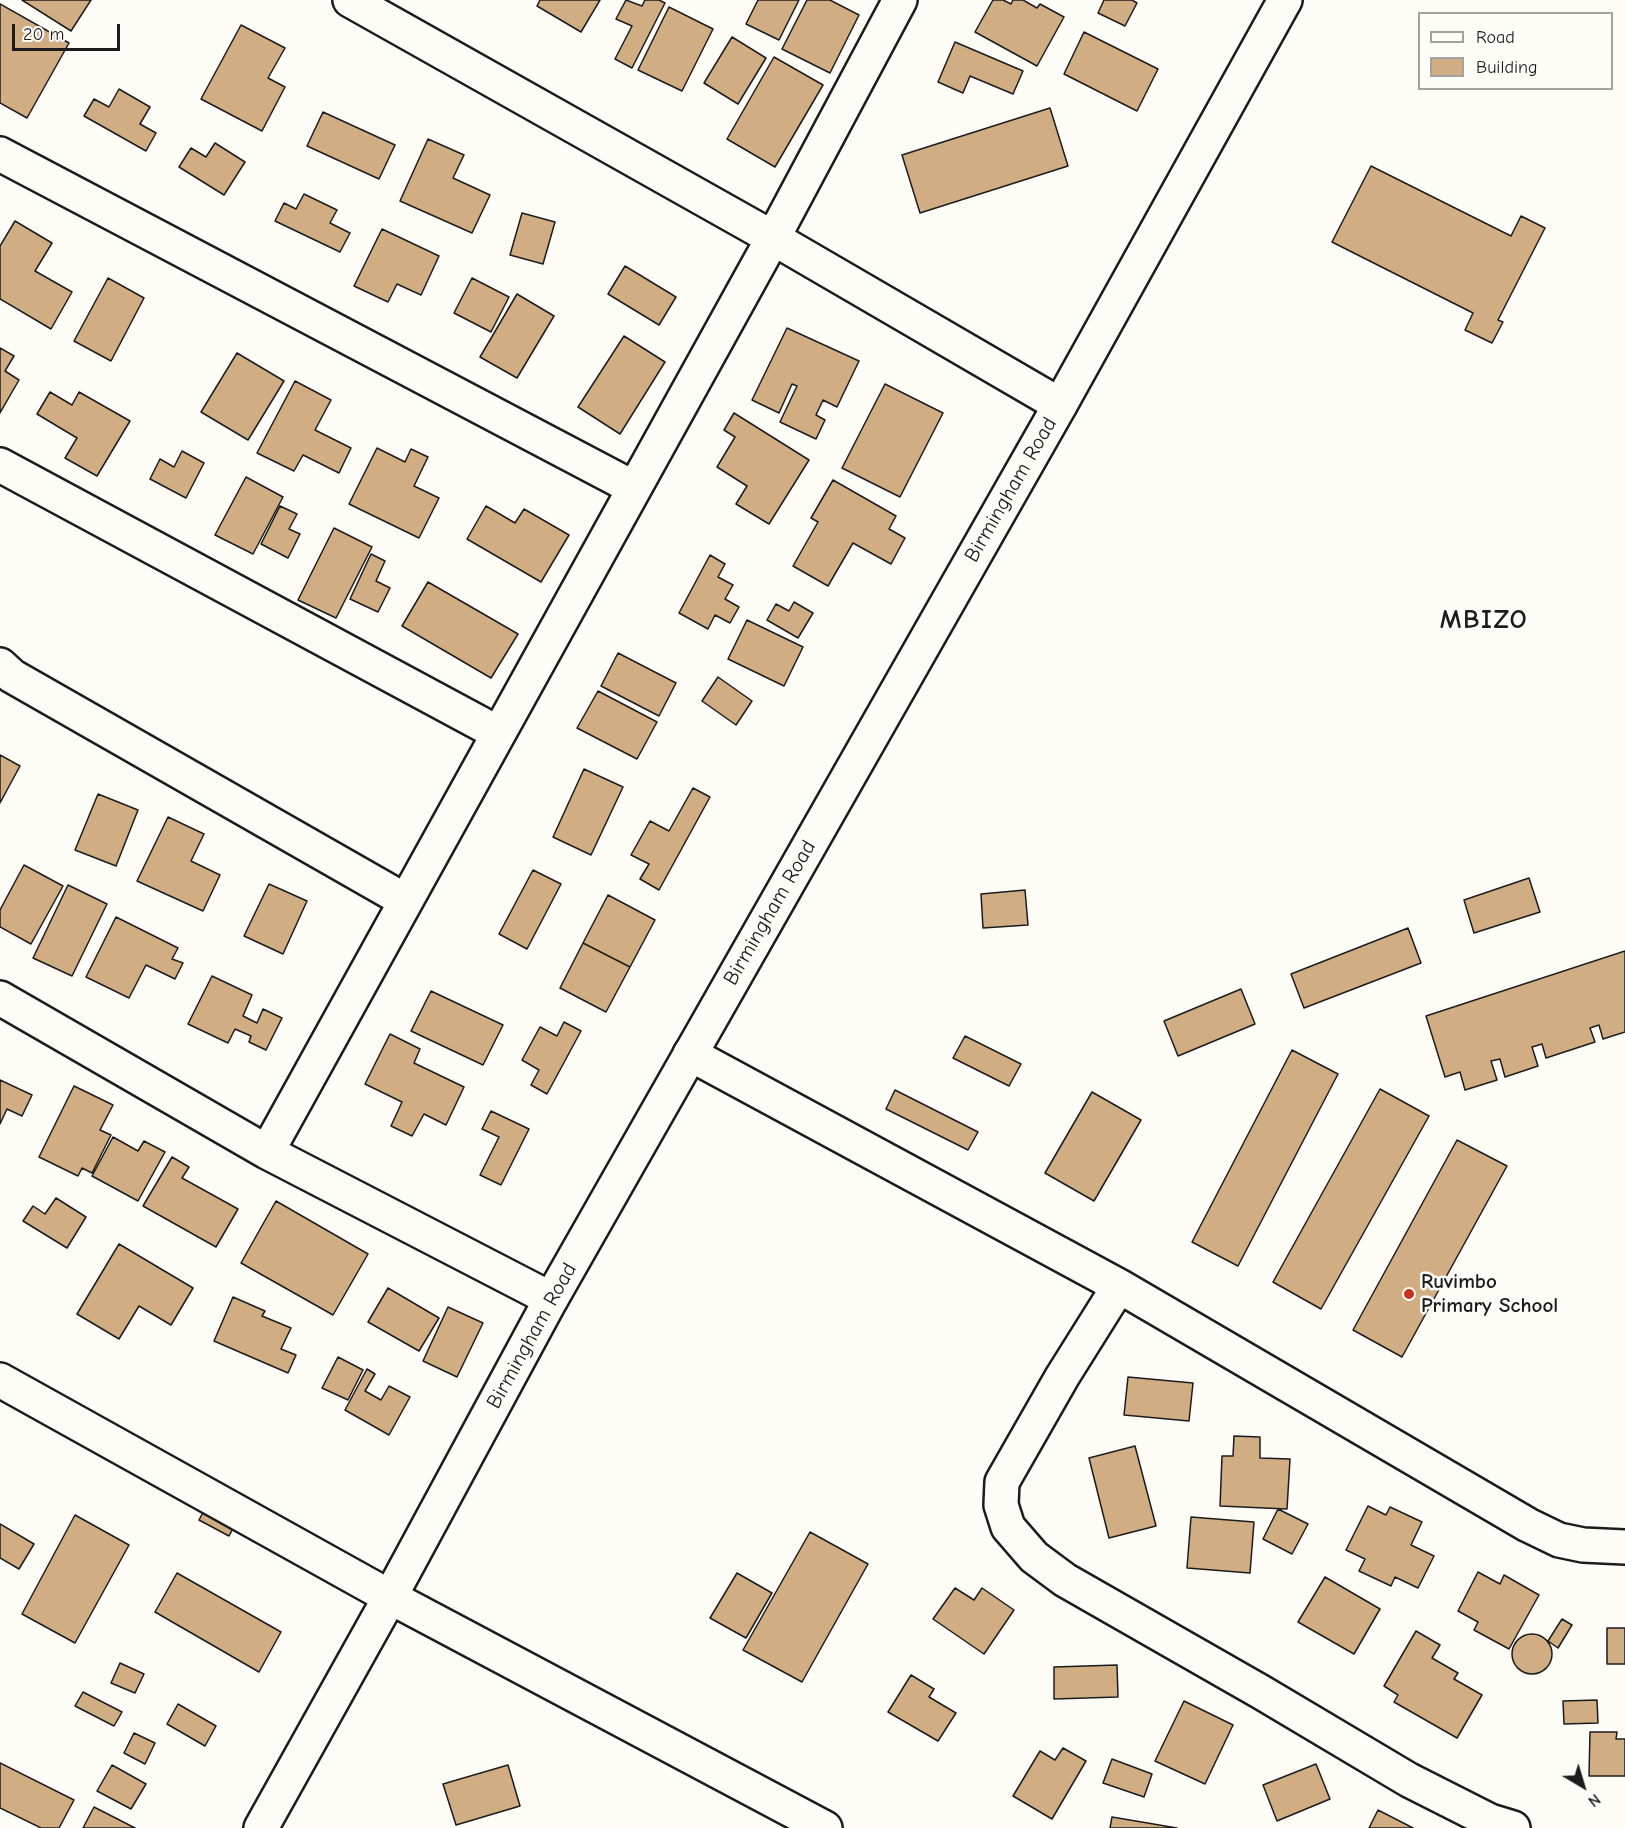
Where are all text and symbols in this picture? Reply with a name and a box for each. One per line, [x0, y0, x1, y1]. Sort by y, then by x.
scale bar [15, 12, 123, 50]
legend [1418, 12, 1613, 90]
text: 20 m [23, 24, 64, 45]
text: Road [1476, 27, 1515, 48]
text: Building [1476, 57, 1538, 78]
street label: Birmingham Road [959, 413, 1063, 567]
district label: MBIZO [1440, 604, 1528, 636]
street label: Birmingham Road [718, 836, 822, 990]
street label: Birmingham Road [482, 1259, 582, 1413]
place label: Ruvimbo Primary School [1421, 1269, 1558, 1319]
marker: Ruvimbo Primary School [1402, 1287, 1416, 1301]
north arrow [1553, 1756, 1613, 1816]
text: N [1584, 1790, 1604, 1810]

